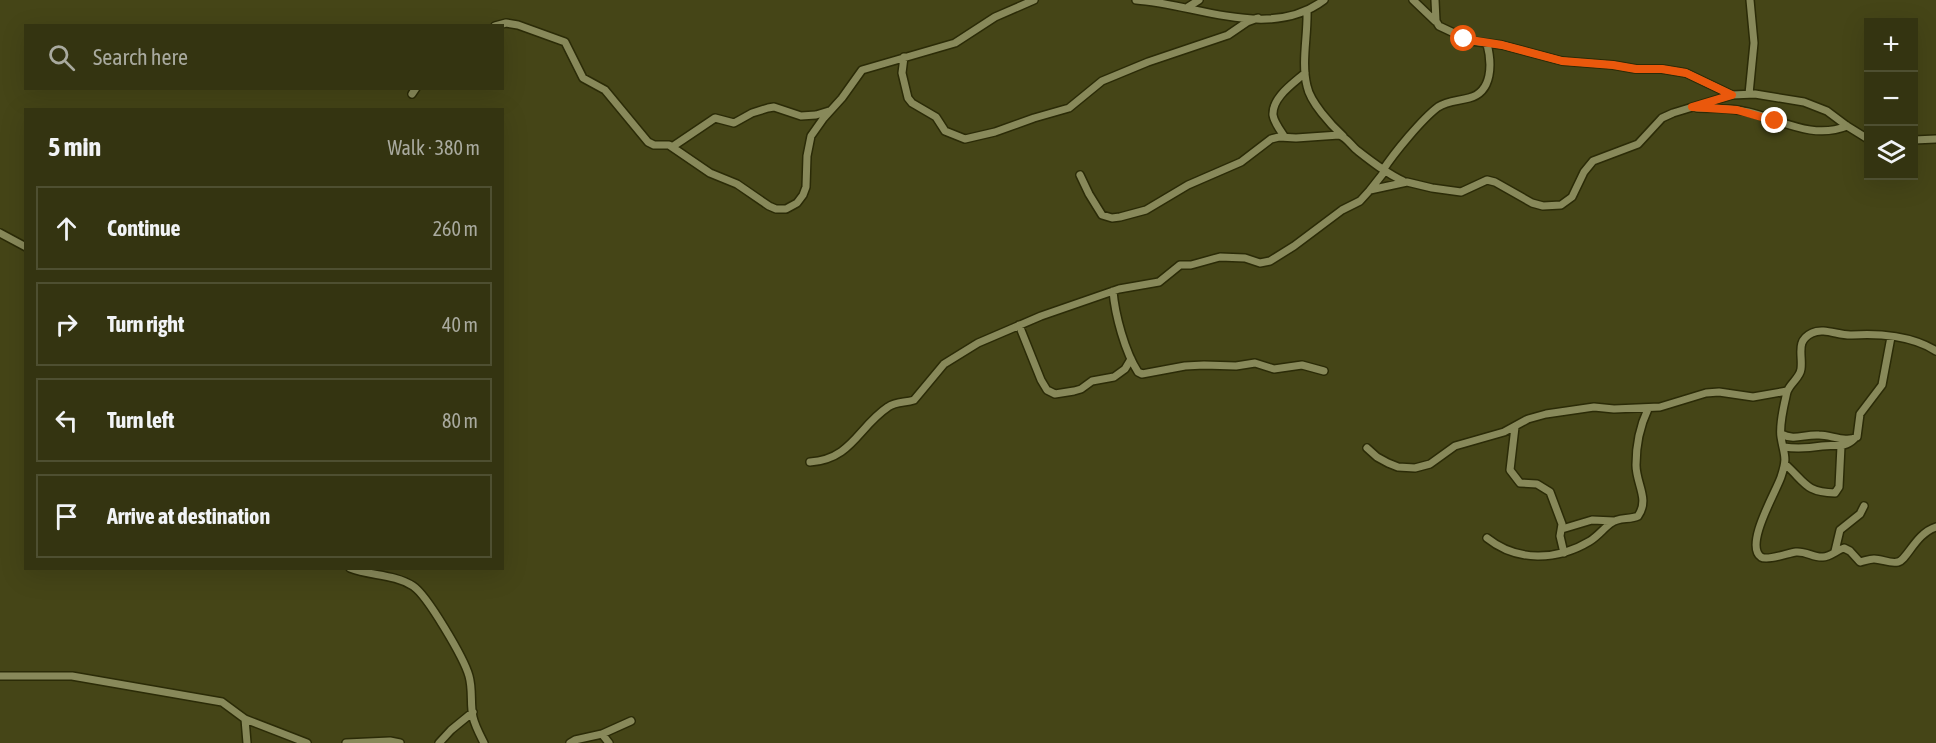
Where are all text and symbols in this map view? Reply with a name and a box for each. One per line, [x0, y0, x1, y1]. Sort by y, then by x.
map controls [1864, 18, 1918, 180]
button: + [1864, 18, 1918, 72]
search box [24, 24, 504, 90]
route start [1450, 25, 1476, 51]
icon: search [45, 41, 78, 74]
text: Search here [93, 44, 188, 70]
button: − [1864, 72, 1918, 126]
route end [1761, 107, 1787, 133]
button: layers [1864, 126, 1918, 180]
text: 5 min [48, 132, 101, 162]
text: Walk · 380 m [388, 136, 480, 159]
icon: ahead [50, 212, 83, 245]
text: Continue [107, 215, 181, 241]
text: 260 m [433, 217, 478, 240]
icon: right [50, 308, 83, 341]
text: Turn right [107, 311, 184, 337]
text: 40 m [442, 313, 478, 336]
icon: left [50, 404, 83, 437]
text: Turn left [107, 407, 174, 433]
text: 80 m [442, 409, 478, 432]
icon: arrive [50, 500, 83, 533]
text: Arrive at destination [107, 503, 270, 529]

